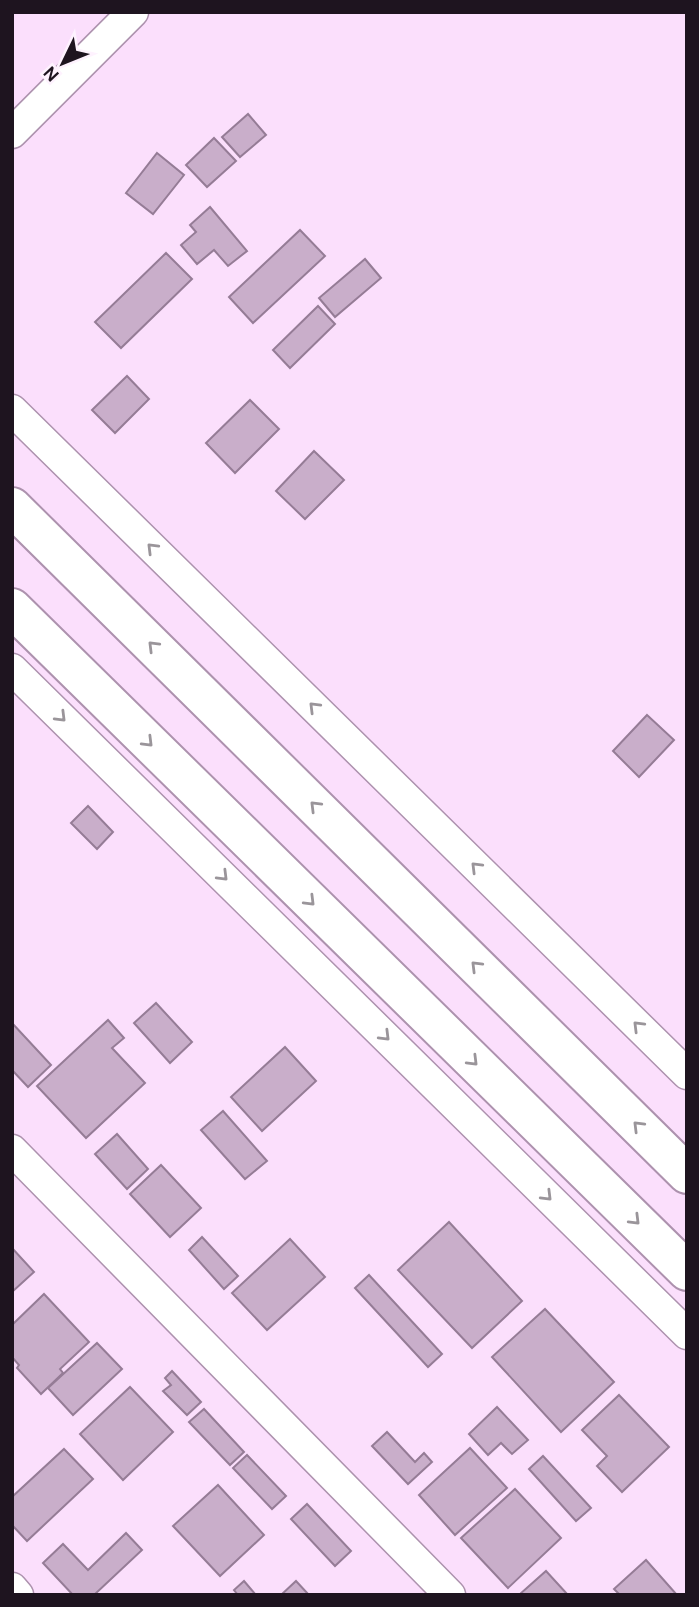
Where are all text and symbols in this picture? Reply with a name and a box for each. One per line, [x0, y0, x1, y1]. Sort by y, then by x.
north arrow [28, 28, 98, 98]
text: N [39, 61, 64, 86]
one-way arrow [147, 543, 160, 556]
one-way arrow [148, 641, 161, 654]
one-way arrow [309, 703, 322, 716]
one-way arrow [53, 708, 66, 721]
one-way arrow [140, 733, 153, 746]
one-way arrow [310, 801, 323, 814]
one-way arrow [471, 862, 484, 875]
one-way arrow [215, 868, 228, 881]
one-way arrow [302, 893, 315, 906]
one-way arrow [472, 961, 485, 974]
one-way arrow [633, 1022, 646, 1035]
one-way arrow [377, 1028, 390, 1041]
one-way arrow [464, 1052, 477, 1065]
one-way arrow [633, 1121, 646, 1134]
one-way arrow [539, 1187, 552, 1200]
one-way arrow [627, 1212, 640, 1225]

